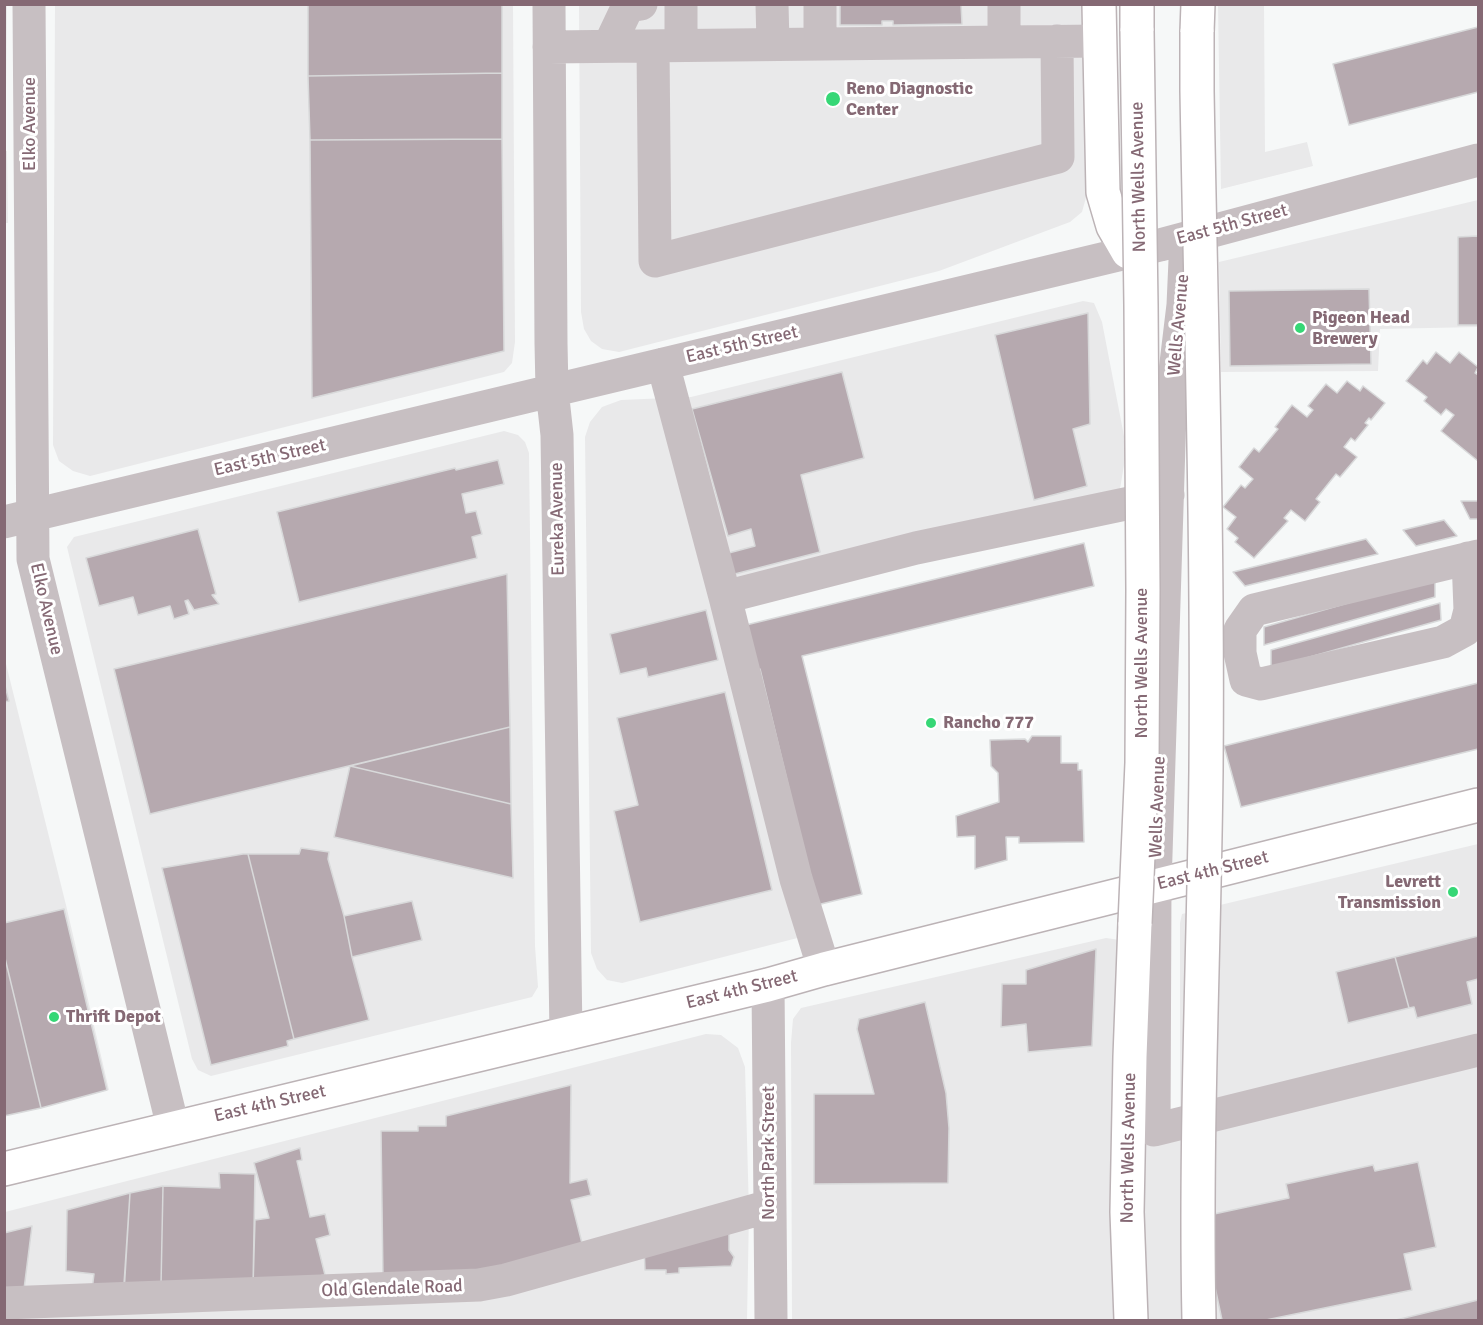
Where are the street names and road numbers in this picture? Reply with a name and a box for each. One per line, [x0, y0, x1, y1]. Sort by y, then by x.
street label: Elko Avenue [19, 77, 41, 171]
street label: North Wells Avenue [1127, 101, 1151, 253]
street label: East 5th Street [1174, 200, 1290, 250]
street label: Wells Avenue [1164, 273, 1194, 377]
street label: East 5th Street [684, 322, 800, 368]
street label: East 5th Street [212, 435, 328, 481]
street label: Eureka Avenue [546, 462, 570, 576]
street label: Elko Avenue [25, 561, 67, 657]
street label: North Wells Avenue [1131, 588, 1153, 738]
street label: Wells Avenue [1145, 756, 1171, 858]
street label: East 4th Street [1155, 847, 1271, 895]
street label: East 4th Street [684, 966, 800, 1014]
street label: North Wells Avenue [1117, 1072, 1141, 1224]
street label: East 4th Street [212, 1081, 328, 1127]
street label: North Park Street [758, 1086, 780, 1220]
street label: Old Glendale Road [321, 1276, 463, 1302]

